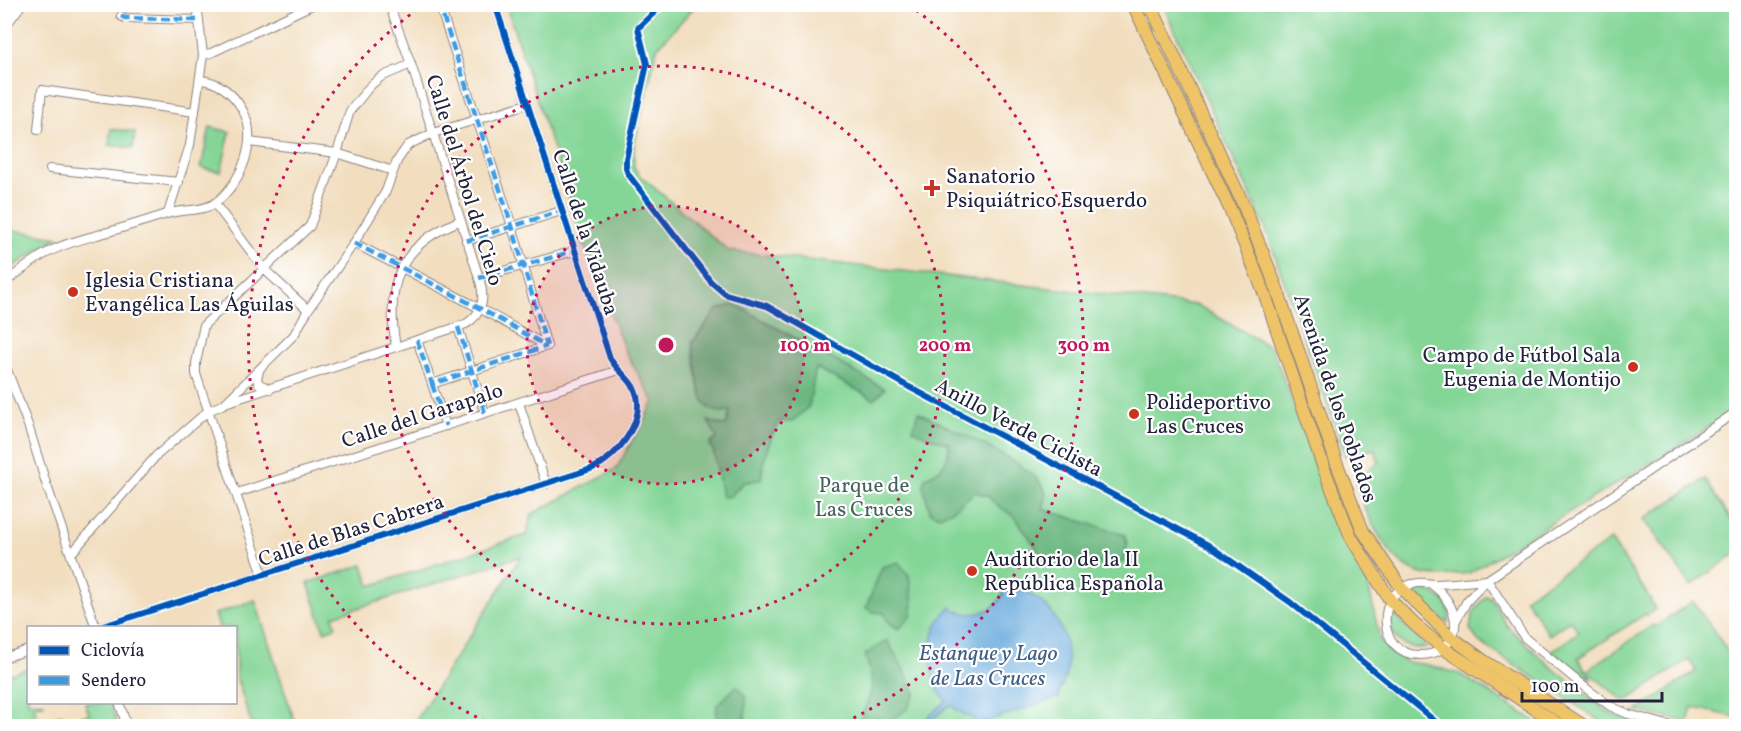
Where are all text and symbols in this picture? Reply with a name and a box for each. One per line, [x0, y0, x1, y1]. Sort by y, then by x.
street label: Calle del Árbol del Cielo [418, 71, 510, 290]
street label: Calle de la Vidauba [544, 146, 625, 319]
place label: Sanatorio Psiquiátrico Esquerdo [946, 163, 1147, 216]
marker: Sanatorio Psiquiátrico Esquerdo [923, 179, 941, 197]
place label: Iglesia Cristiana Evangélica Las Águilas [85, 267, 294, 320]
marker: Iglesia Cristiana Evangélica Las Águilas [66, 285, 80, 299]
street label: Avenida de los Poblados [1285, 290, 1384, 507]
text: 100 m [780, 334, 830, 359]
text: 200 m [919, 334, 971, 359]
text: 300 m [1058, 334, 1110, 359]
centre of rings [656, 335, 676, 355]
place label: Campo de Fútbol Sala Eugenia de Montijo [1423, 342, 1621, 395]
marker: Campo de Fútbol Sala Eugenia de Montijo [1626, 360, 1640, 374]
street label: Anillo Verde Ciclista [929, 372, 1107, 485]
street label: Calle del Garapalo [338, 377, 507, 456]
place label: Polideportivo Las Cruces [1146, 389, 1271, 442]
marker: Polideportivo Las Cruces [1127, 407, 1141, 421]
park label: Parque de Las Cruces [815, 472, 913, 525]
street label: Calle de Blas Cabrera [255, 488, 448, 575]
place label: Auditorio de la II República Española [984, 546, 1164, 599]
marker: Auditorio de la II República Española [965, 564, 979, 578]
legend [27, 626, 237, 704]
text: Ciclovía [81, 639, 144, 664]
water label: Estanque y Lago de Las Cruces [918, 639, 1058, 695]
scale bar [1522, 665, 1662, 703]
text: Sendero [81, 669, 146, 694]
text: 100 m [1531, 675, 1580, 700]

